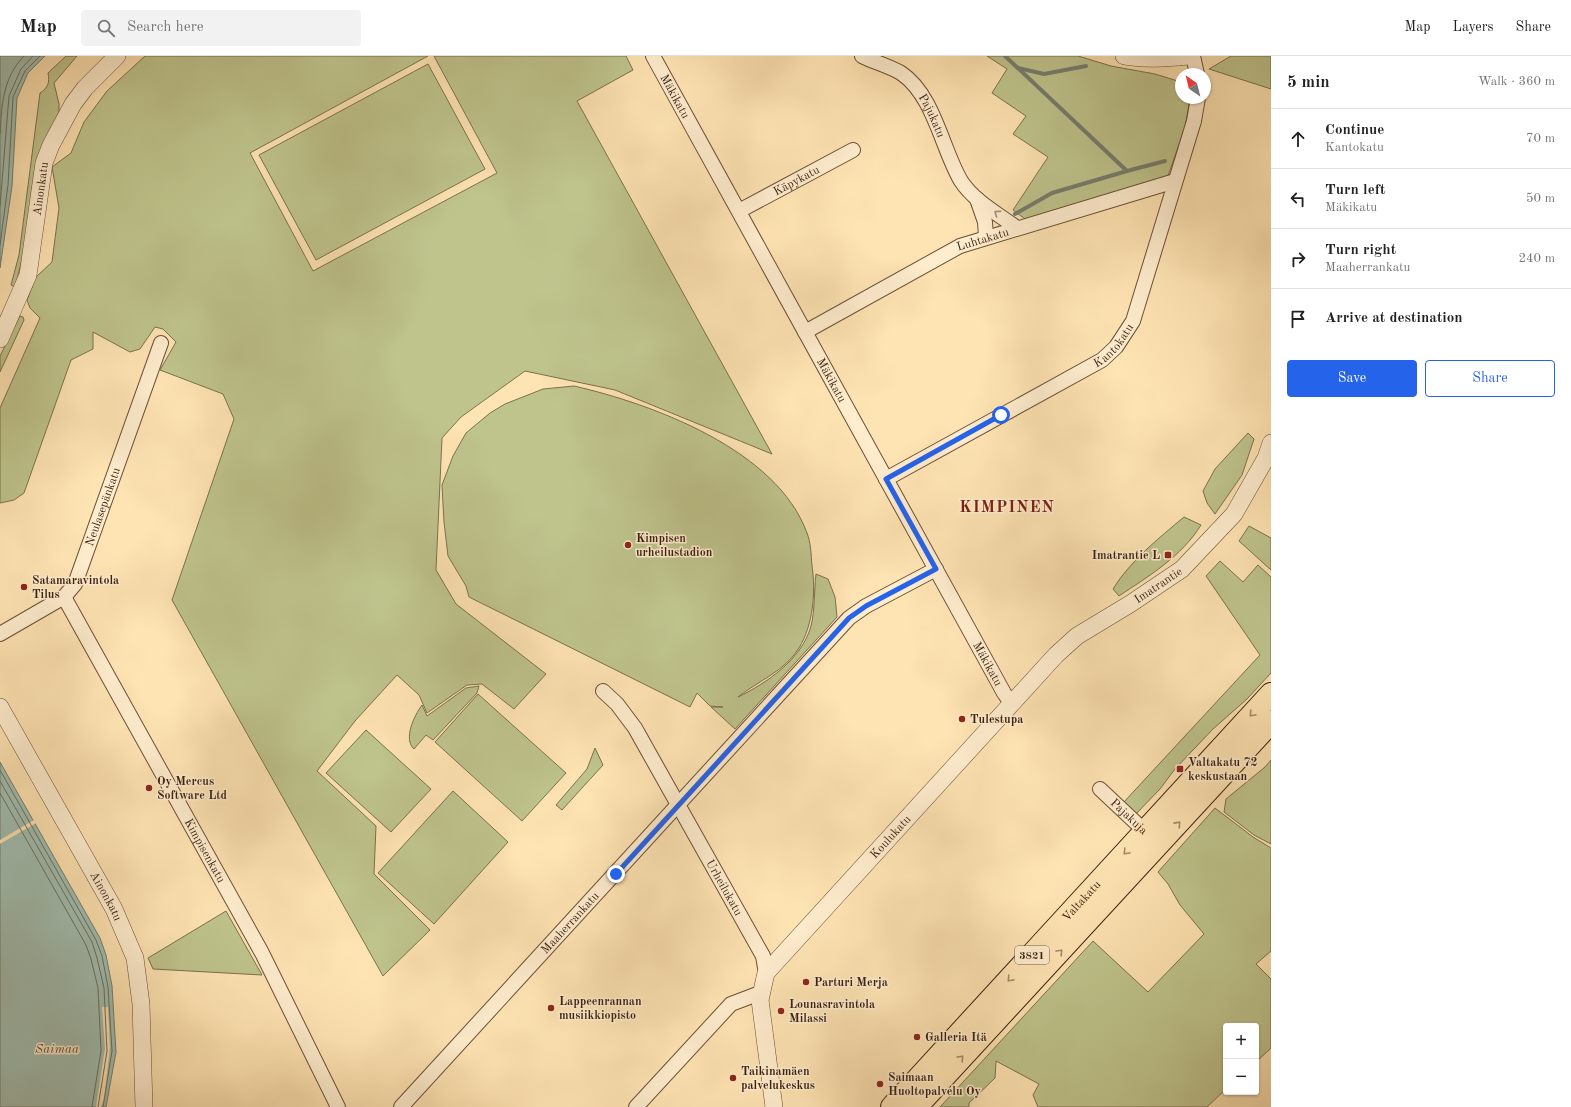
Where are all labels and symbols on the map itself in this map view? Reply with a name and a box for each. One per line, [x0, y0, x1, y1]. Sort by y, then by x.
north arrow [1175, 68, 1211, 104]
street label: Mäkikatu [657, 73, 692, 121]
street label: Pajukatu [916, 92, 947, 140]
street label: Ainonkatu [32, 161, 51, 217]
street label: Käpykatu [772, 164, 822, 198]
one-way arrow [994, 210, 1001, 218]
street label: Luhtakatu [955, 226, 1011, 254]
street label: Kantokatu [1092, 322, 1137, 370]
street label: Mäkikatu [814, 356, 848, 405]
route start [992, 406, 1010, 424]
street label: Neulasepänkatu [84, 466, 123, 548]
district label: KIMPINEN [959, 500, 1055, 516]
place label: Kimpisen urheilustadion [636, 533, 713, 559]
marker: Kimpisen urheilustadion [623, 540, 633, 550]
place label: Imatrantie L [1092, 550, 1160, 562]
marker: Imatrantie L [1163, 550, 1173, 560]
street label: Imatrantie [1133, 565, 1185, 606]
place label: Satamaravintola Tilus [32, 575, 119, 601]
marker: Satamaravintola Tilus [19, 582, 29, 592]
street label: Mäkikatu [970, 640, 1004, 689]
one-way arrow [1250, 710, 1257, 717]
marker: Tulestupa [957, 714, 967, 724]
place label: Tulestupa [970, 714, 1023, 726]
place label: Valtakatu 72 keskustaan [1188, 757, 1257, 783]
marker: Valtakatu 72 keskustaan [1175, 764, 1185, 774]
place label: Oy Mercus Software Ltd [157, 776, 228, 802]
marker: Oy Mercus Software Ltd [144, 783, 154, 793]
street label: Pajakuja [1108, 797, 1149, 837]
street label: Koulukatu [868, 813, 914, 861]
street label: Kimpisenkatu [181, 817, 227, 886]
one-way arrow [1173, 821, 1181, 829]
one-way arrow [1124, 847, 1131, 855]
street label: Urheilukatu [703, 858, 744, 918]
route end [607, 865, 625, 883]
street label: Ainonkatu [87, 870, 124, 923]
street label: Valtakatu [1061, 878, 1104, 924]
street label: Maaherrankatu [539, 890, 602, 957]
road number: 3821 [1015, 946, 1049, 964]
one-way arrow [1055, 949, 1062, 957]
one-way arrow [1007, 974, 1015, 982]
marker: Parturi Merja [801, 977, 811, 987]
place label: Parturi Merja [814, 977, 888, 989]
place label: Lappeenrannan musiikkiopisto [559, 996, 642, 1022]
place label: Lounasravintola Milassi [789, 999, 875, 1025]
marker: Lappeenrannan musiikkiopisto [546, 1003, 556, 1013]
marker: Lounasravintola Milassi [776, 1006, 786, 1016]
marker: Galleria Itä [912, 1032, 922, 1042]
place label: Galleria Itä [925, 1032, 987, 1044]
water label: Saimaa [35, 1043, 79, 1056]
one-way arrow [957, 1055, 964, 1063]
place label: Taikinamäen palvelukeskus [741, 1066, 815, 1092]
place label: Saimaan Huoltopalvelu Oy [888, 1072, 981, 1098]
marker: Taikinamäen palvelukeskus [728, 1073, 738, 1083]
marker: Saimaan Huoltopalvelu Oy [875, 1079, 885, 1089]

